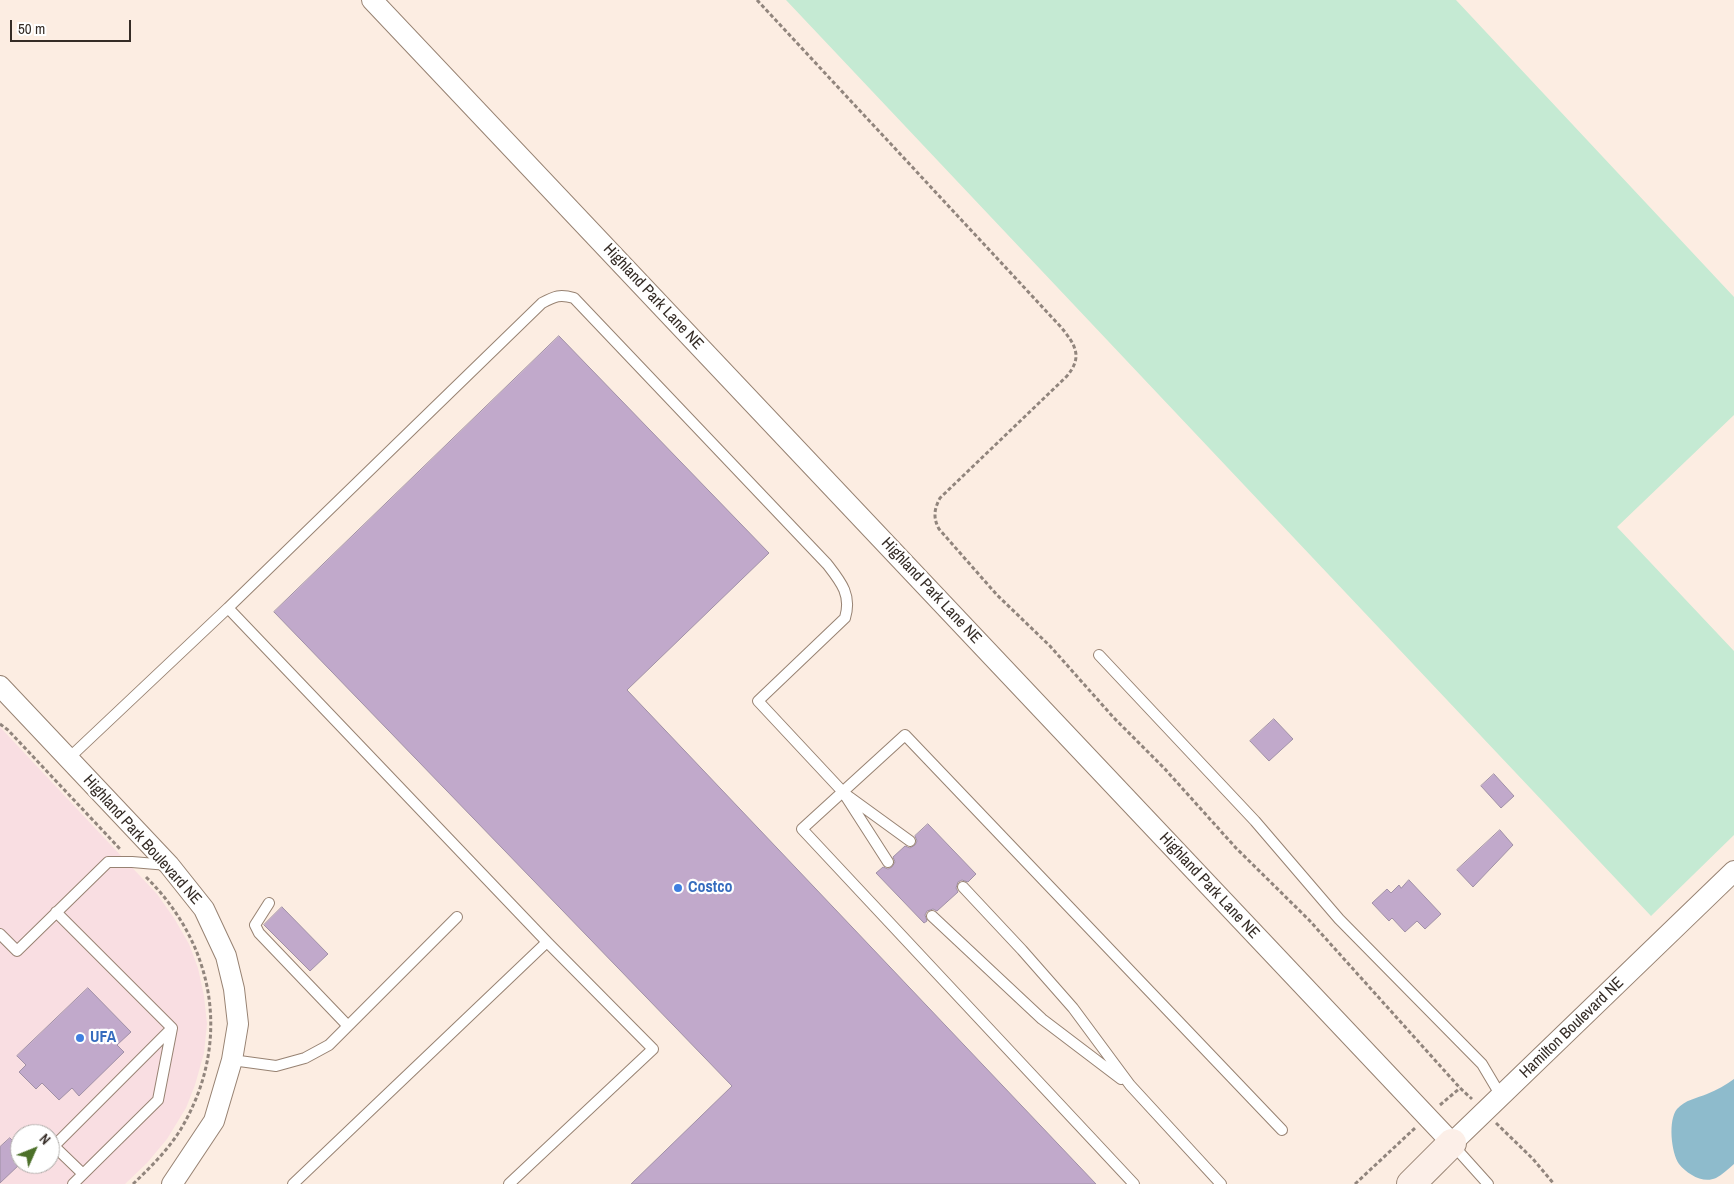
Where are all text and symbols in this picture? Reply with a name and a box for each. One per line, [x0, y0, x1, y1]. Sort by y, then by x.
scale bar [12, 10, 134, 42]
text: 50 m [18, 18, 45, 39]
street label: Highland Park Lane NE [599, 240, 707, 354]
street label: Highland Park Lane NE [877, 534, 985, 648]
street label: Highland Park Boulevard NE [79, 771, 205, 909]
street label: Highland Park Lane NE [1155, 829, 1263, 943]
place label: Costco [688, 878, 732, 898]
marker: Costco [672, 882, 684, 894]
street label: Hamilton Boulevard NE [1516, 973, 1628, 1083]
place label: UFA [90, 1028, 116, 1048]
marker: UFA [74, 1032, 86, 1044]
north arrow [10, 1124, 60, 1174]
text: N [36, 1130, 54, 1149]

